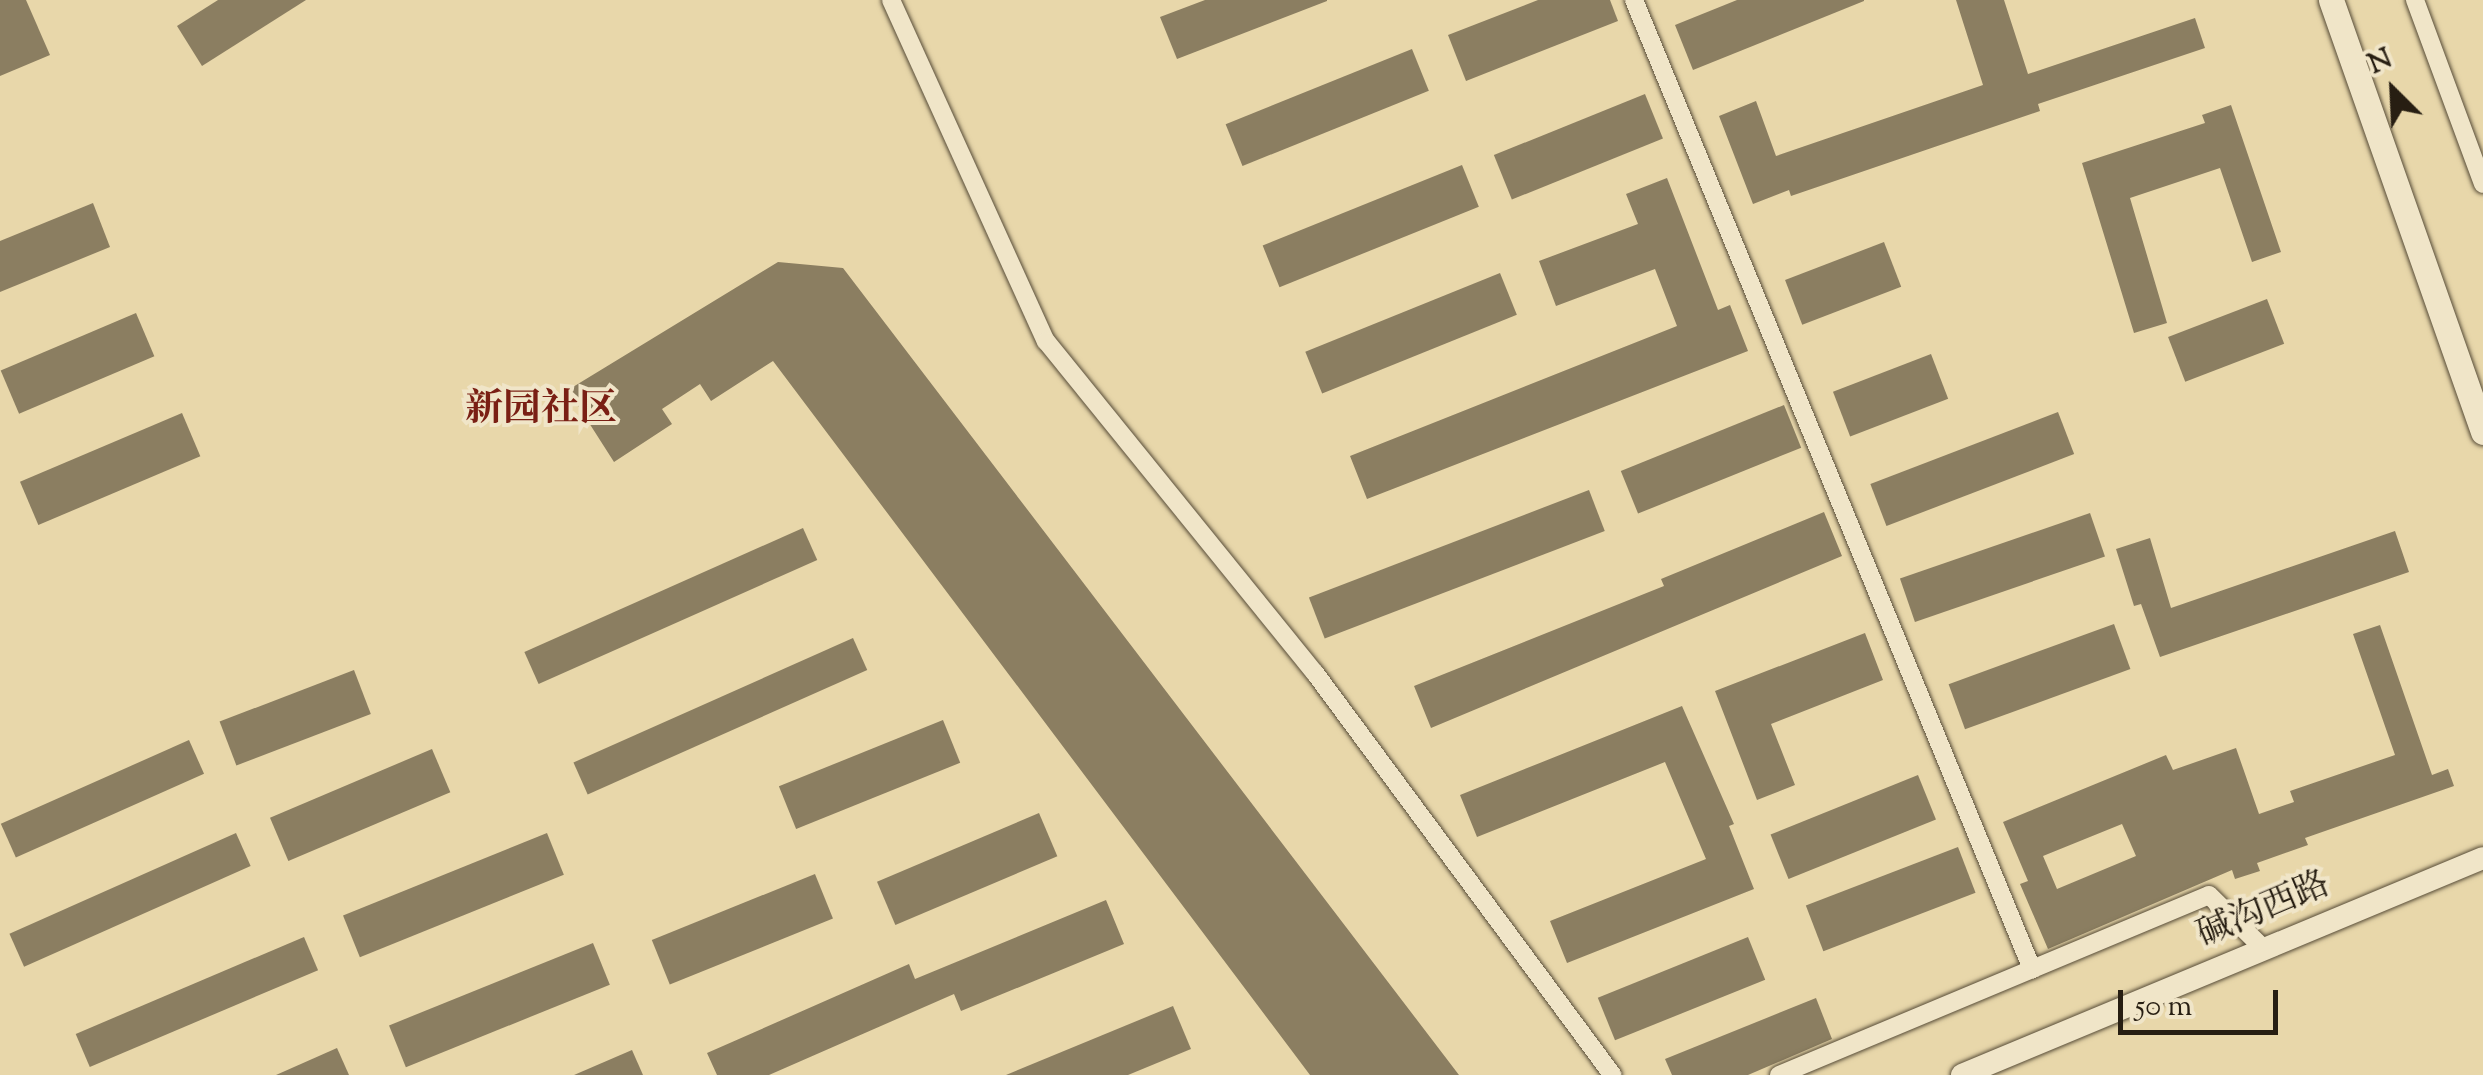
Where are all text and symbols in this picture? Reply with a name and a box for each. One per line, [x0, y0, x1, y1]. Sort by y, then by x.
north arrow [2343, 40, 2443, 140]
text: N [2362, 40, 2399, 85]
district label: 新园社区 [465, 389, 617, 435]
street label: 碱沟西路 [2191, 864, 2337, 958]
scale bar [2123, 970, 2283, 1032]
text: 50 m [2135, 986, 2192, 1029]

